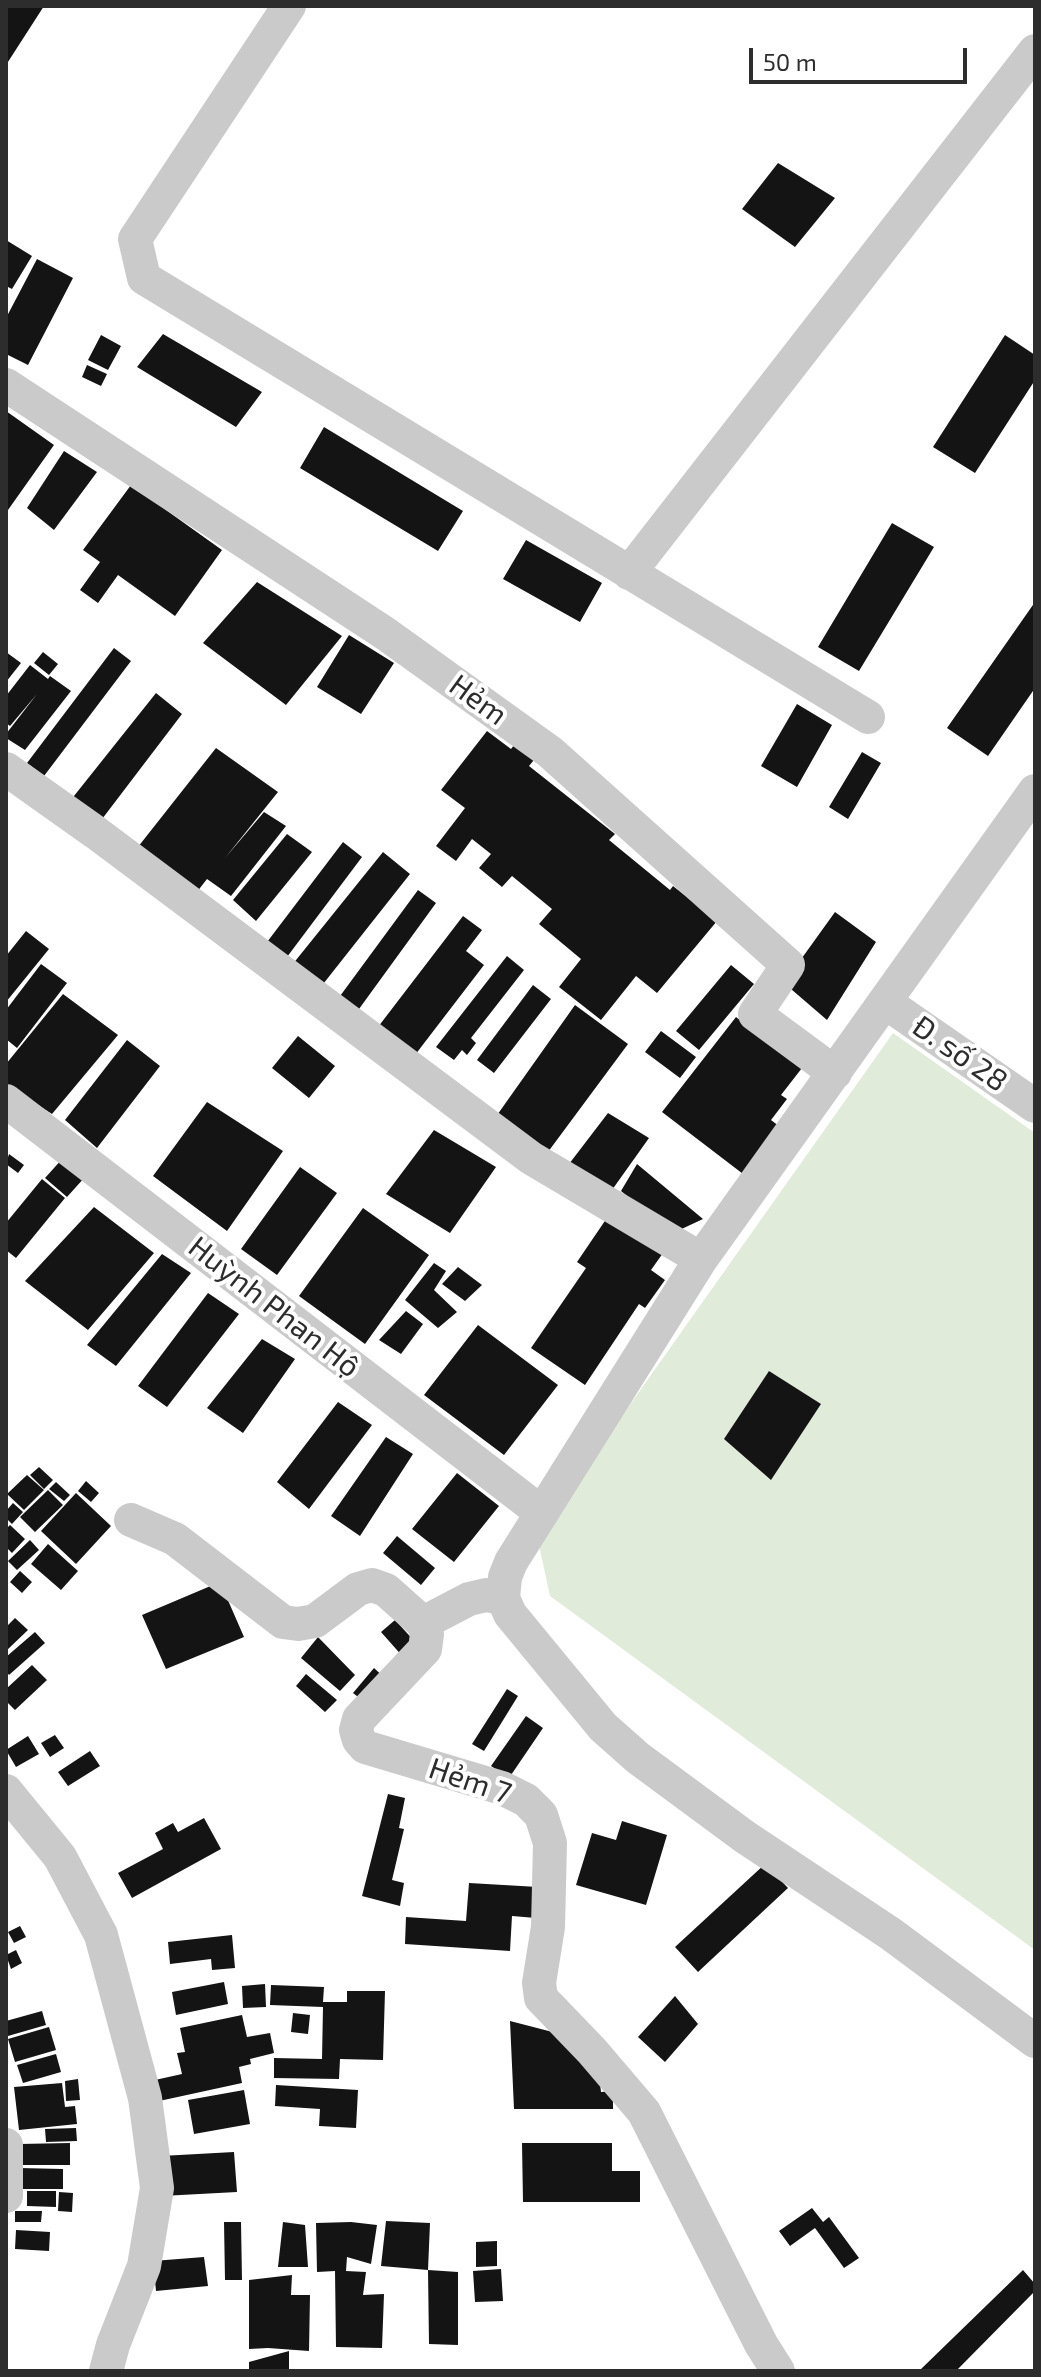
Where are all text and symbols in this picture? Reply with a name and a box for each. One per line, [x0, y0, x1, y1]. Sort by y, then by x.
scale bar [753, 32, 971, 82]
text: 50 m [763, 47, 817, 76]
street label: Hẻm [442, 667, 514, 733]
street label: Đ. số 28 [906, 1008, 1014, 1100]
street label: Huỳnh Phan Hộ [181, 1229, 367, 1385]
street label: Hẻm 7 [424, 1750, 516, 1812]

